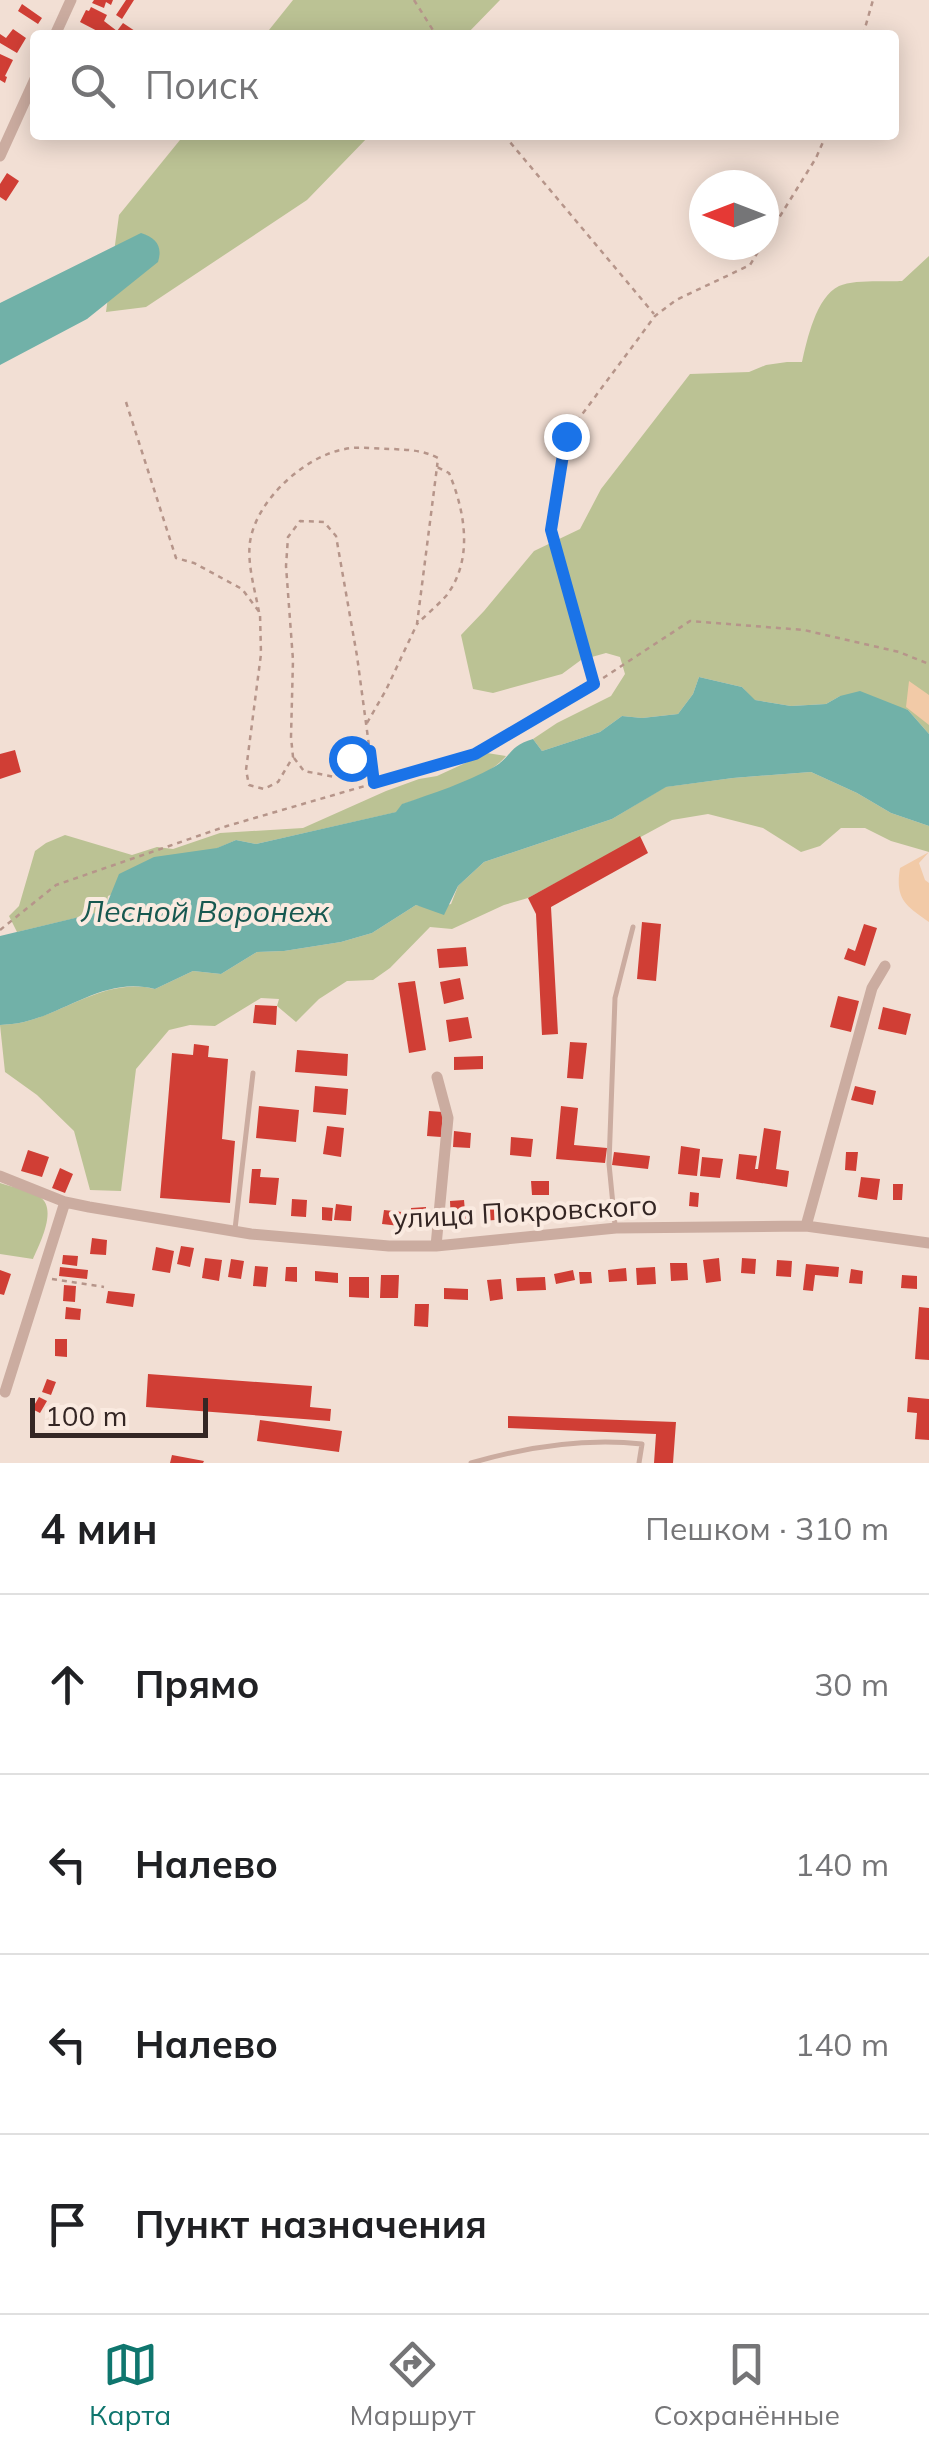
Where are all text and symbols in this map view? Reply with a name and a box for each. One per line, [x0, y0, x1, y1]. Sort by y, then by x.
search box [30, 30, 899, 140]
icon: search [65, 58, 120, 113]
text: Поиск [145, 61, 258, 109]
north arrow [689, 170, 779, 260]
route end [544, 414, 590, 460]
route start [329, 736, 375, 782]
water label: Лесной Воронеж [80, 892, 330, 930]
street label: улица Покровского [392, 1187, 658, 1235]
scale bar [30, 1393, 208, 1438]
text: 100 m [45, 1398, 127, 1433]
text: 4 мин [40, 1502, 158, 1555]
text: Пешком · 310 m [645, 1508, 889, 1548]
icon: ahead [40, 1657, 95, 1712]
text: Прямо [135, 1660, 260, 1708]
text: 30 m [814, 1664, 889, 1704]
icon: left [40, 1837, 95, 1892]
text: Налево [135, 1840, 278, 1888]
text: 140 m [795, 1844, 889, 1884]
icon: left [40, 2017, 95, 2072]
text: Налево [135, 2020, 278, 2068]
text: 140 m [795, 2024, 889, 2064]
icon: arrive [40, 2197, 95, 2252]
text: Пункт назначения [135, 2200, 487, 2248]
tab: Карта [89, 2337, 171, 2432]
tab: Маршрут [350, 2337, 475, 2432]
tab: Сохранённые [654, 2337, 840, 2432]

